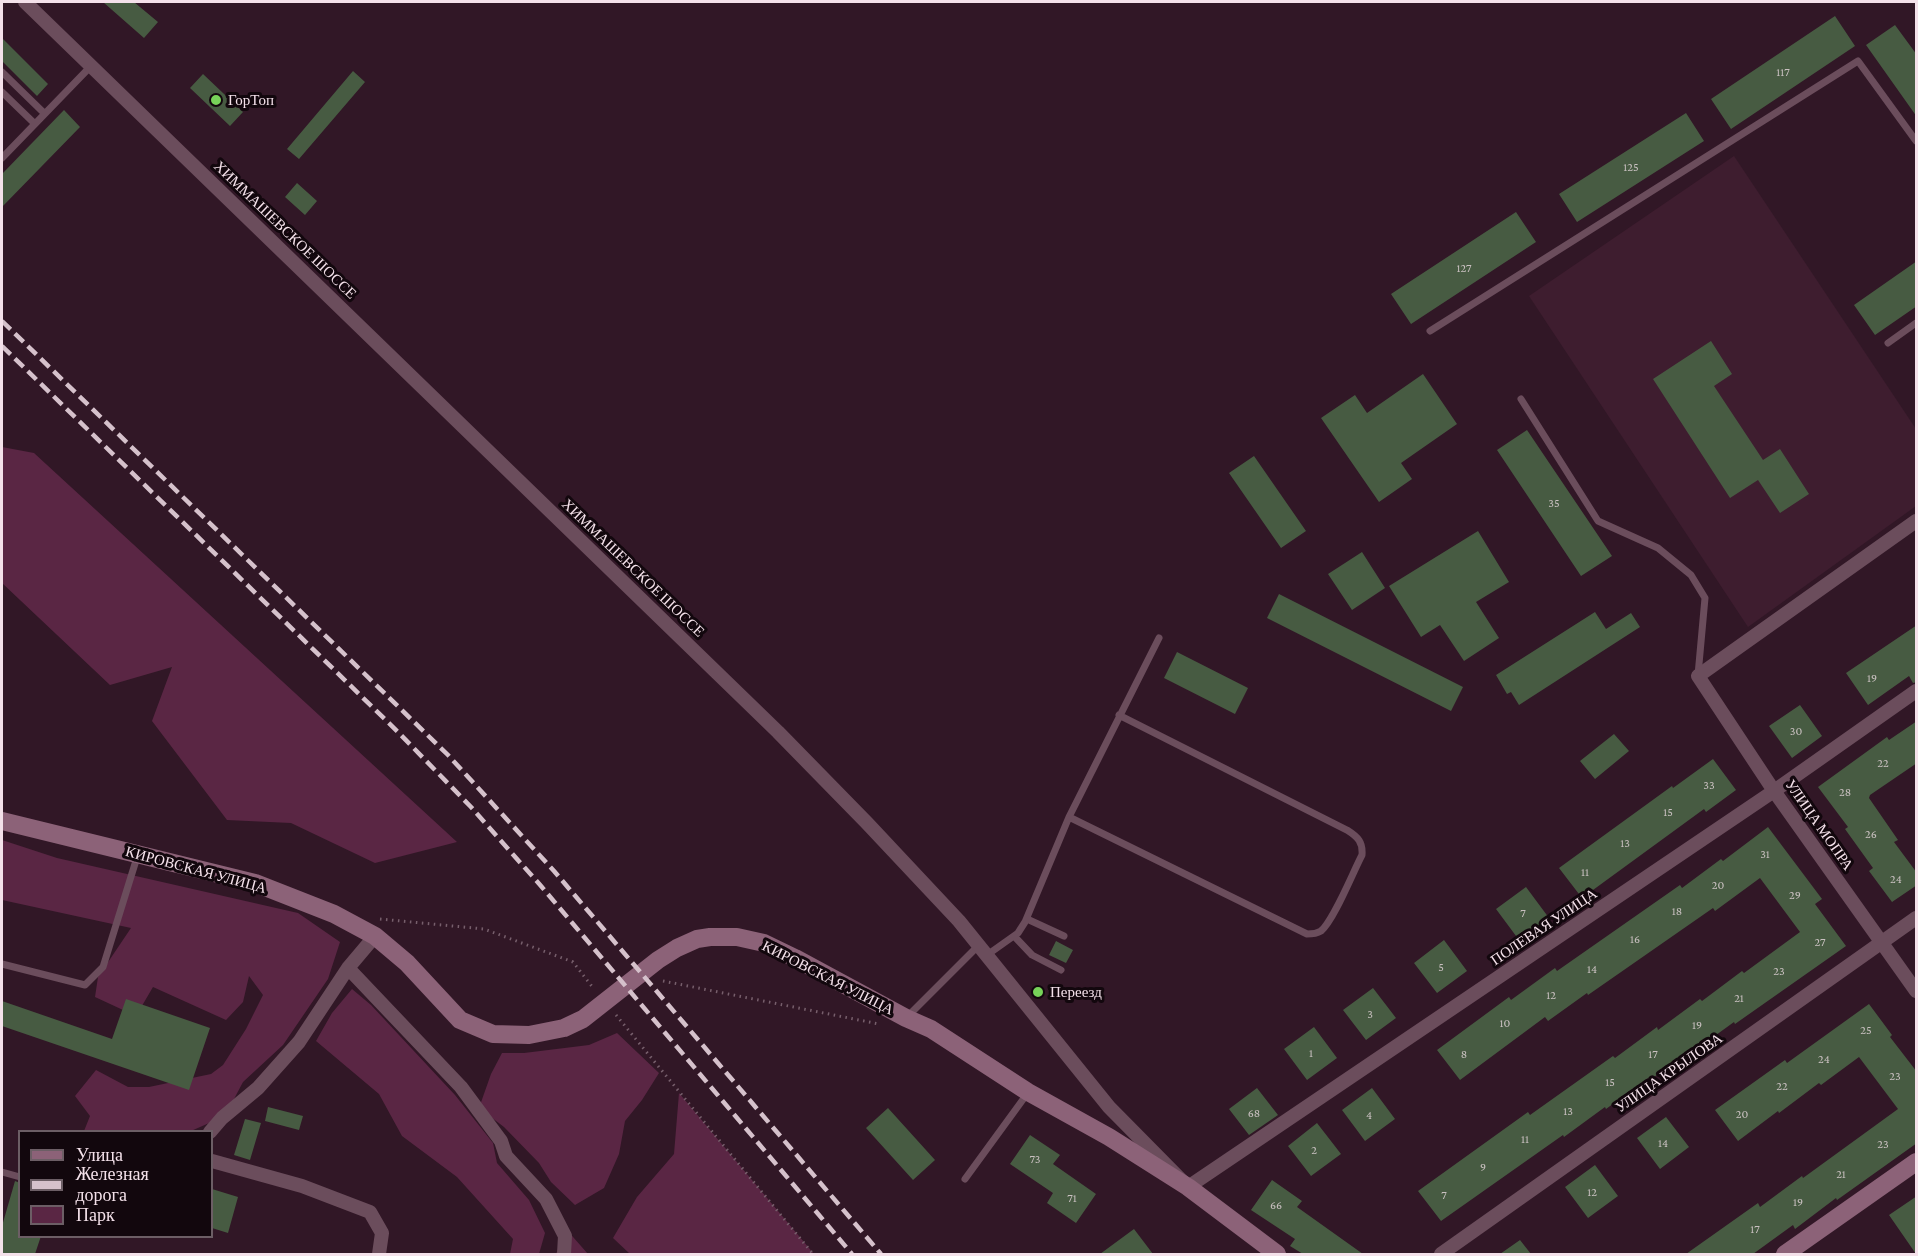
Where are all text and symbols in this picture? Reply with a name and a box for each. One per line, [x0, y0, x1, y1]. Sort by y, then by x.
house number: 117 [1776, 65, 1790, 79]
place label: ГорТоп [228, 91, 274, 109]
marker: ГорТоп [209, 93, 223, 107]
street label: ХИММАШЕВСКОЕ ШОССЕ [210, 157, 360, 303]
house number: 125 [1623, 160, 1639, 174]
house number: 127 [1456, 261, 1472, 275]
street label: ХИММАШЕВСКОЕ ШОССЕ [558, 495, 708, 641]
house number: 35 [1548, 496, 1560, 510]
house number: 19 [1867, 671, 1877, 685]
house number: 30 [1790, 724, 1802, 738]
house number: 22 [1877, 756, 1889, 770]
street label: УЛИЦА МОПРА [1781, 776, 1857, 874]
house number: 33 [1703, 778, 1715, 792]
house number: 28 [1839, 785, 1851, 799]
house number: 15 [1663, 805, 1673, 819]
house number: 26 [1865, 827, 1877, 841]
house number: 13 [1620, 836, 1630, 850]
street label: КИРОВСКАЯ УЛИЦА [123, 842, 269, 898]
house number: 31 [1760, 847, 1770, 861]
house number: 11 [1581, 865, 1589, 879]
house number: 24 [1890, 872, 1902, 886]
house number: 20 [1712, 878, 1724, 892]
street label: ПОЛЕВАЯ УЛИЦА [1487, 885, 1601, 969]
house number: 29 [1789, 888, 1801, 902]
house number: 18 [1672, 904, 1682, 918]
house number: 7 [1520, 906, 1526, 920]
house number: 16 [1630, 932, 1640, 946]
house number: 27 [1814, 935, 1826, 949]
street label: КИРОВСКАЯ УЛИЦА [759, 937, 897, 1019]
house number: 5 [1438, 960, 1444, 974]
house number: 14 [1587, 962, 1597, 976]
house number: 23 [1773, 964, 1785, 978]
place label: Переезд [1050, 983, 1102, 1001]
marker: Переезд [1031, 985, 1045, 999]
house number: 12 [1546, 988, 1556, 1002]
house number: 21 [1734, 991, 1744, 1005]
house number: 3 [1367, 1007, 1373, 1021]
house number: 10 [1500, 1016, 1510, 1030]
house number: 19 [1692, 1018, 1702, 1032]
house number: 25 [1860, 1023, 1872, 1037]
street label: УЛИЦА КРЫЛОВА [1612, 1029, 1726, 1117]
house number: 1 [1309, 1046, 1313, 1060]
house number: 8 [1461, 1047, 1467, 1061]
house number: 17 [1648, 1047, 1658, 1061]
house number: 24 [1818, 1052, 1830, 1066]
house number: 23 [1889, 1069, 1901, 1083]
house number: 15 [1605, 1075, 1615, 1089]
house number: 22 [1776, 1079, 1788, 1093]
house number: 13 [1563, 1104, 1573, 1118]
house number: 68 [1248, 1106, 1260, 1120]
house number: 20 [1736, 1107, 1748, 1121]
house number: 4 [1366, 1108, 1372, 1122]
legend [18, 1130, 213, 1238]
house number: 11 [1521, 1132, 1529, 1146]
house number: 14 [1658, 1136, 1668, 1150]
house number: 23 [1877, 1137, 1889, 1151]
house number: 2 [1311, 1143, 1317, 1157]
text: Улица [76, 1145, 123, 1165]
house number: 73 [1029, 1152, 1041, 1166]
house number: 9 [1480, 1160, 1486, 1174]
text: Железная дорога [75, 1164, 149, 1205]
house number: 21 [1836, 1167, 1846, 1181]
house number: 12 [1587, 1185, 1597, 1199]
house number: 7 [1441, 1188, 1447, 1202]
house number: 71 [1067, 1191, 1077, 1205]
house number: 19 [1793, 1195, 1803, 1209]
house number: 66 [1270, 1198, 1282, 1212]
text: Парк [76, 1205, 115, 1225]
house number: 17 [1750, 1222, 1760, 1236]

